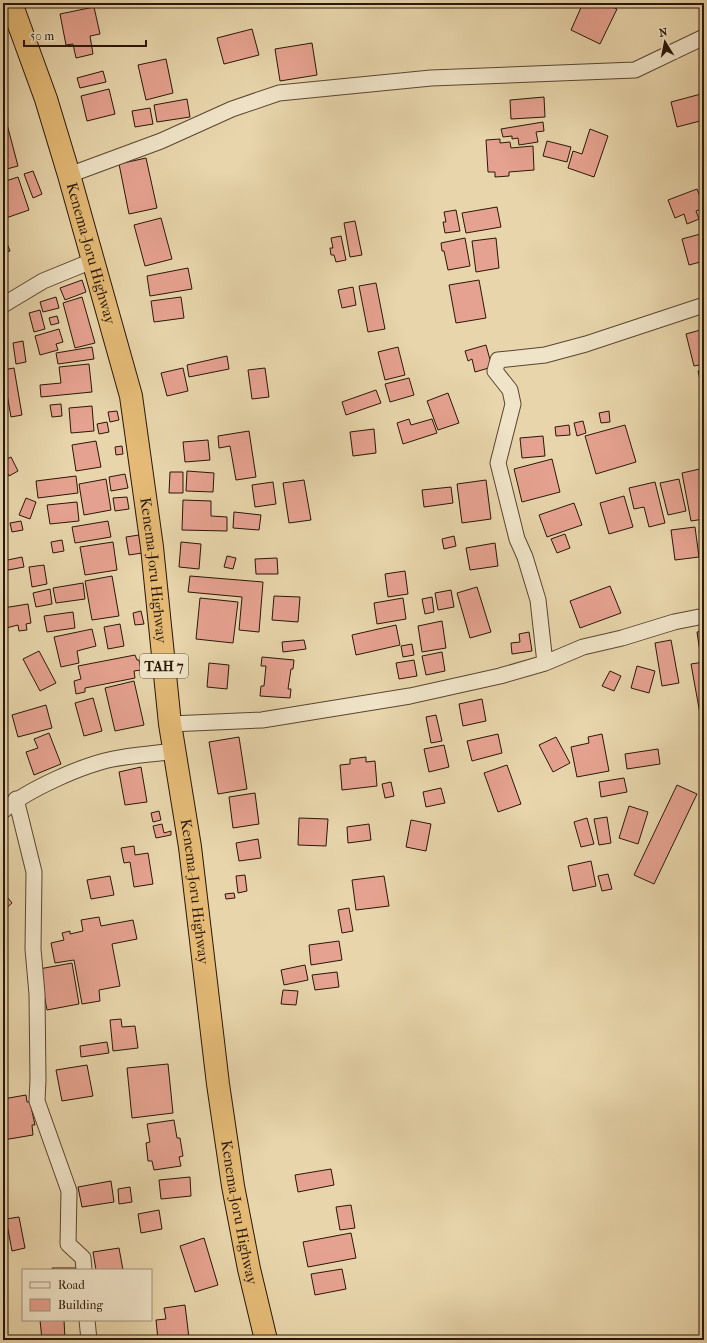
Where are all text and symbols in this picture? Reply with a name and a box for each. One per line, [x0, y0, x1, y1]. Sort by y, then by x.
scale bar [24, 22, 146, 48]
north arrow [645, 22, 685, 62]
text: N [658, 25, 669, 40]
text: 50 m [30, 29, 54, 43]
street label: Kenema-Joru Highway [63, 180, 120, 327]
street label: Kenema-Joru Highway [136, 496, 171, 645]
road number: TAH 7 [140, 654, 188, 678]
street label: Kenema-Joru Highway [177, 818, 213, 966]
street label: Kenema-Joru Highway [217, 1139, 262, 1288]
legend [22, 1269, 152, 1321]
text: Road [58, 1278, 85, 1292]
text: Building [58, 1298, 103, 1312]

